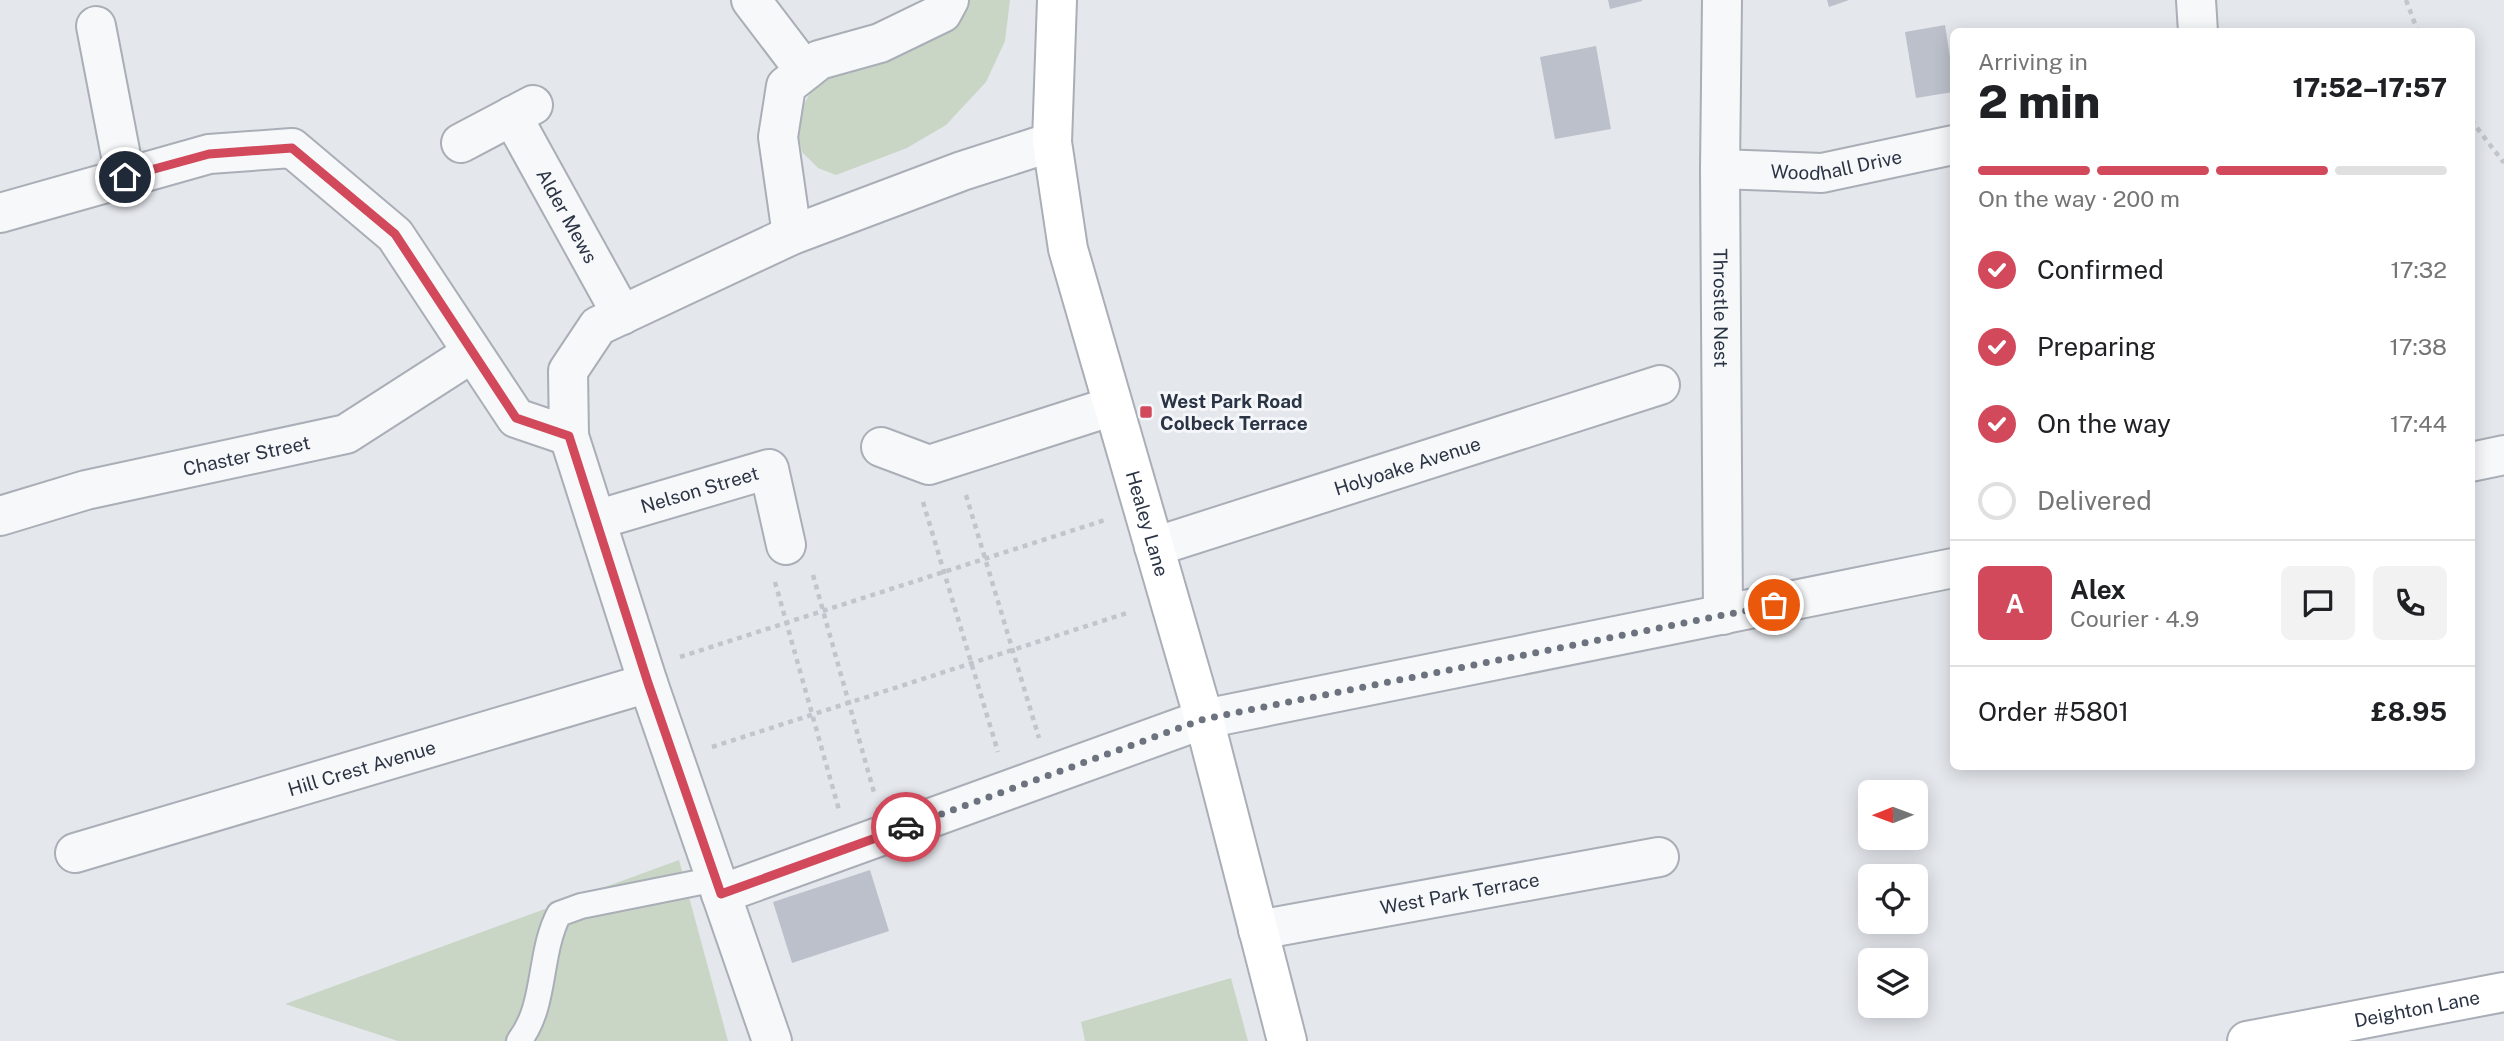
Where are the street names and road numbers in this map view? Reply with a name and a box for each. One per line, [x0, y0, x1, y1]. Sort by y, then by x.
street label: Woodhall Drive [1770, 145, 1904, 184]
street label: Alder Mews [532, 165, 602, 267]
street label: Throstle Nest [1710, 248, 1732, 368]
street label: Chaster Street [181, 431, 312, 480]
street label: Holyoake Avenue [1331, 432, 1483, 500]
street label: Nelson Street [638, 462, 761, 517]
street label: Healey Lane [1122, 468, 1173, 579]
street label: Hill Crest Avenue [285, 736, 438, 800]
street label: West Park Terrace [1378, 868, 1541, 919]
street label: Deighton Lane [2352, 986, 2482, 1031]

